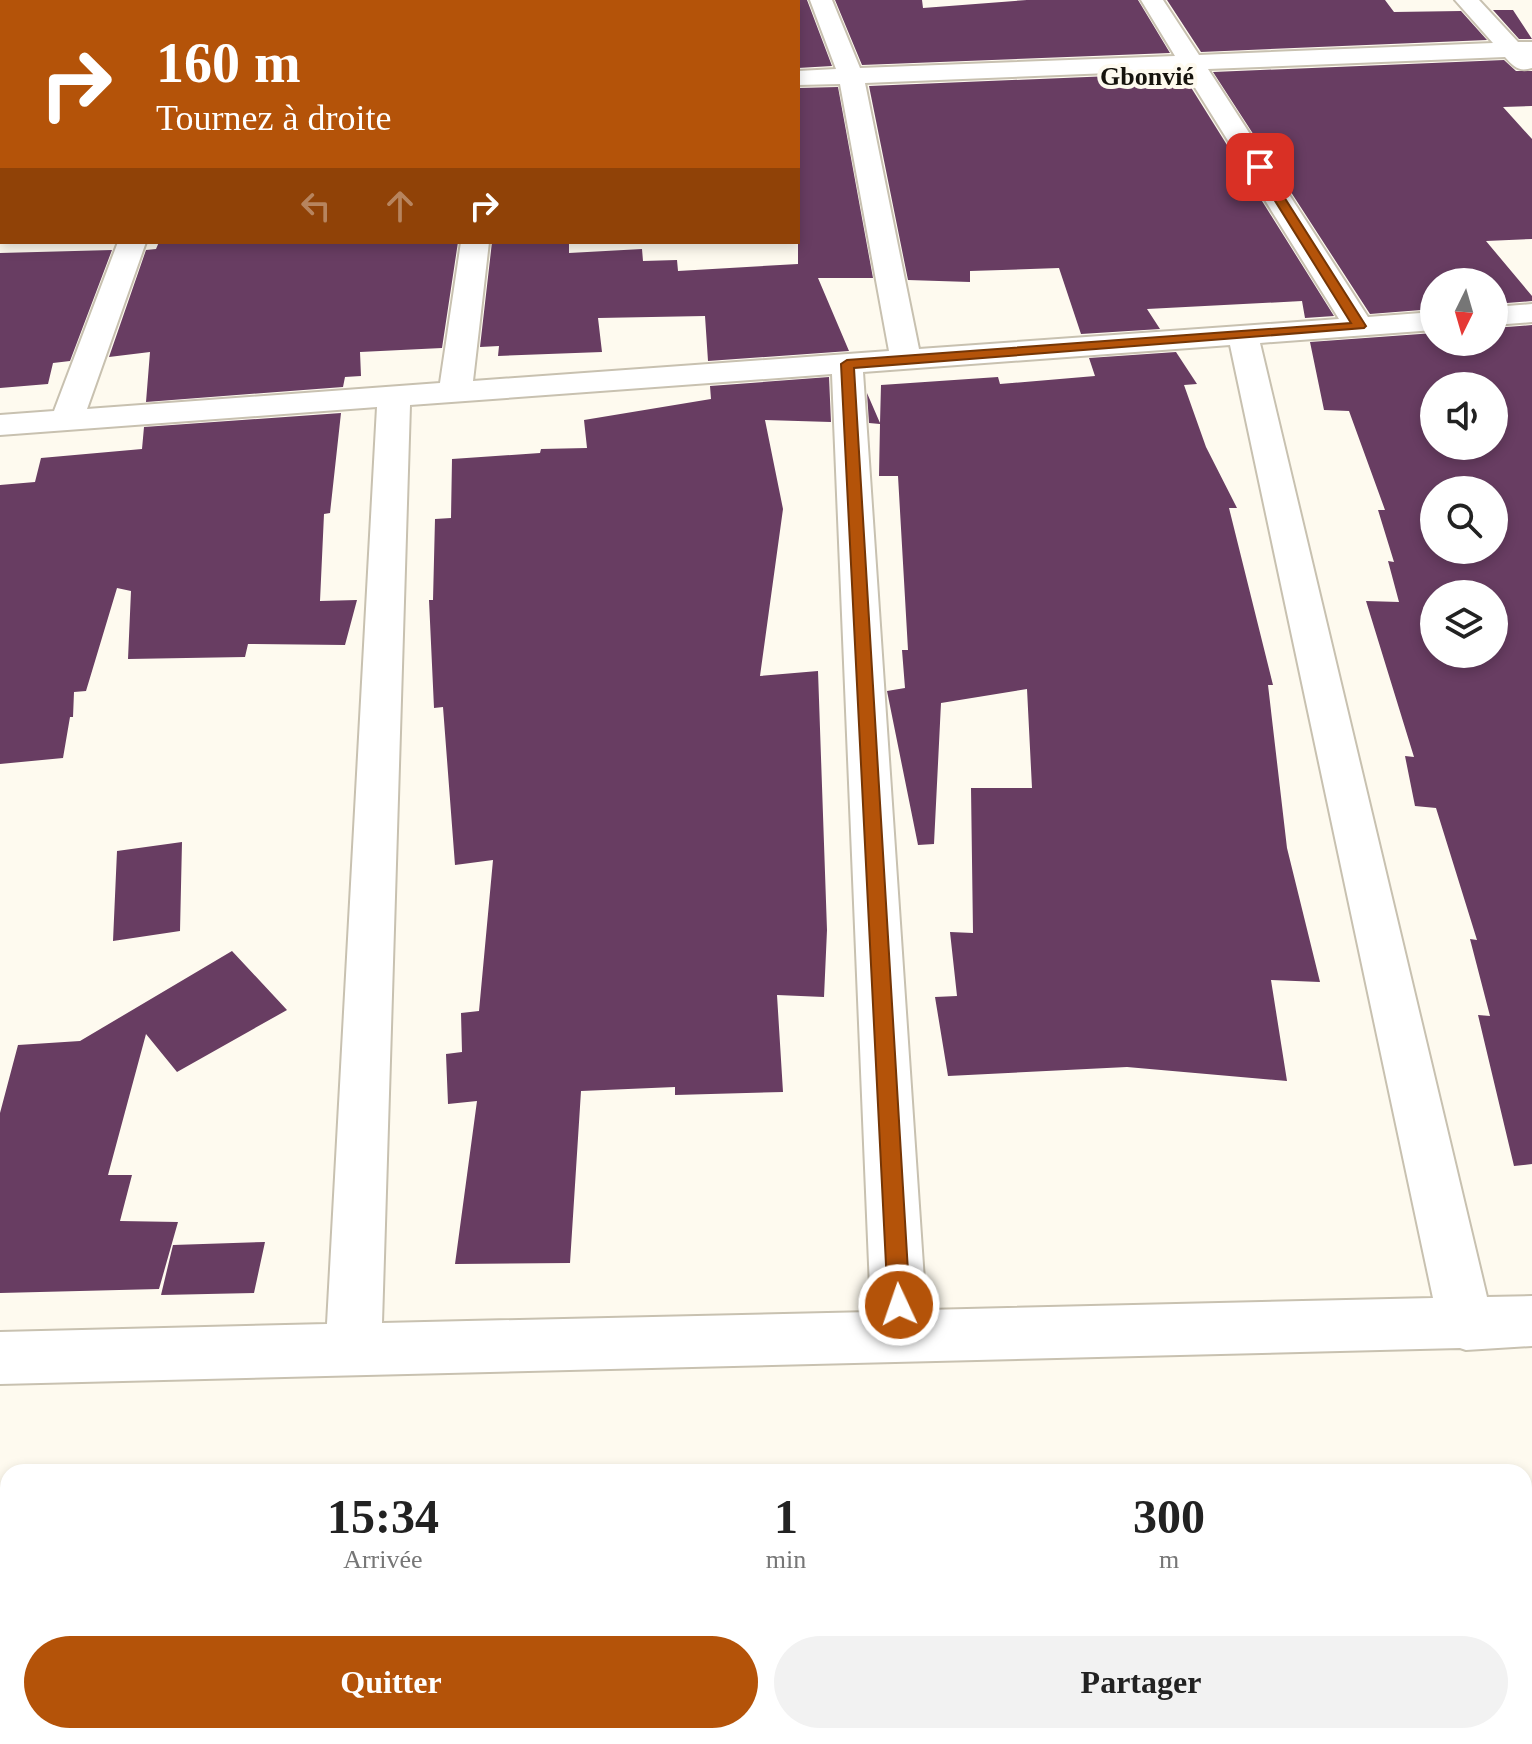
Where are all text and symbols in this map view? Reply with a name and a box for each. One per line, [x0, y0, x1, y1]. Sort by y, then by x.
icon: right [24, 32, 128, 136]
text: 160 m [156, 32, 301, 94]
district label: Gbonvié [1100, 62, 1194, 91]
text: Tournez à droite [156, 98, 391, 138]
pin [1226, 133, 1294, 201]
icon: arrive [1238, 145, 1282, 189]
icon: left [294, 184, 338, 228]
icon: ahead [378, 184, 422, 228]
icon: right [462, 184, 506, 228]
north arrow [1420, 268, 1508, 356]
map controls [1420, 268, 1508, 668]
button: sound [1420, 372, 1508, 460]
button: search [1420, 476, 1508, 564]
button: layers [1420, 580, 1508, 668]
position arrow [857, 1263, 941, 1347]
text: 15:34 [327, 1490, 439, 1543]
text: 1 [774, 1490, 798, 1543]
text: 300 [1133, 1490, 1205, 1543]
text: Arrivée [343, 1545, 423, 1574]
text: min [766, 1545, 806, 1574]
text: m [1159, 1545, 1179, 1574]
button: Quitter [24, 1636, 758, 1728]
button: Partager [774, 1636, 1508, 1728]

